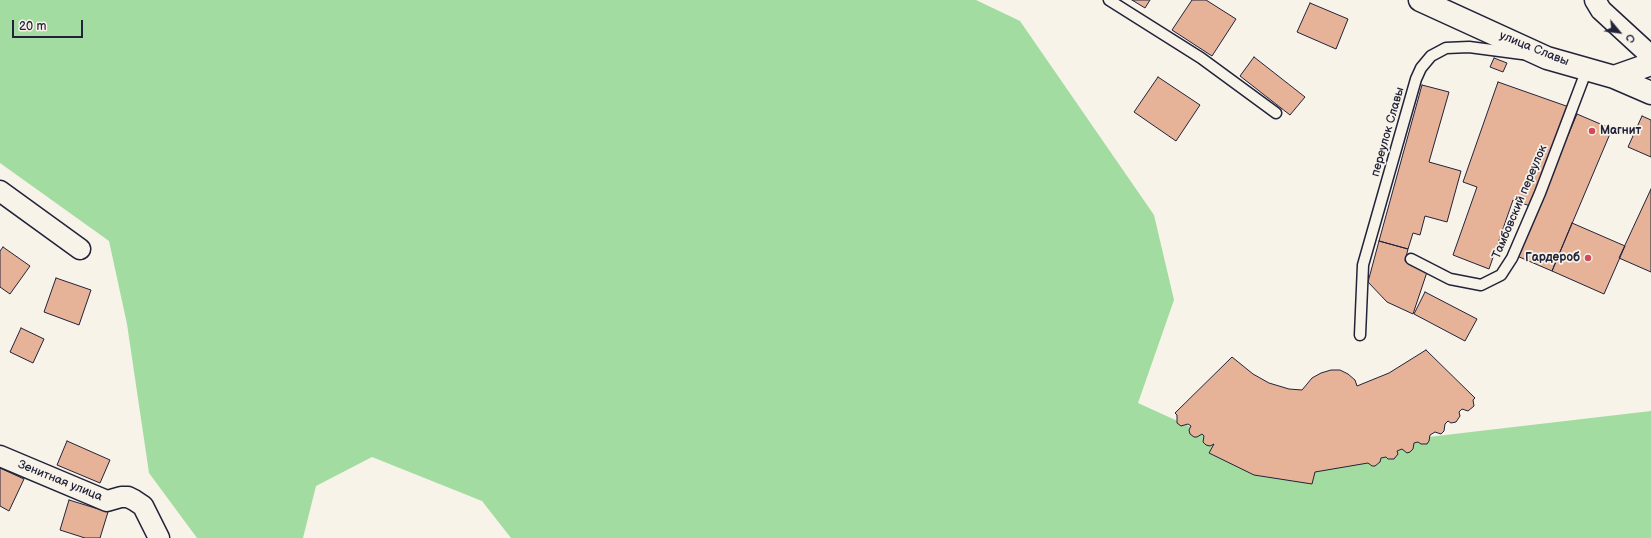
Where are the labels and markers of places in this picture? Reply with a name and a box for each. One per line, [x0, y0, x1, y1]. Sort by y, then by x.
place label: Магнит [1600, 124, 1641, 138]
marker: Магнит [1587, 126, 1597, 136]
place label: Гардероб [1525, 251, 1580, 265]
marker: Гардероб [1583, 253, 1593, 263]

